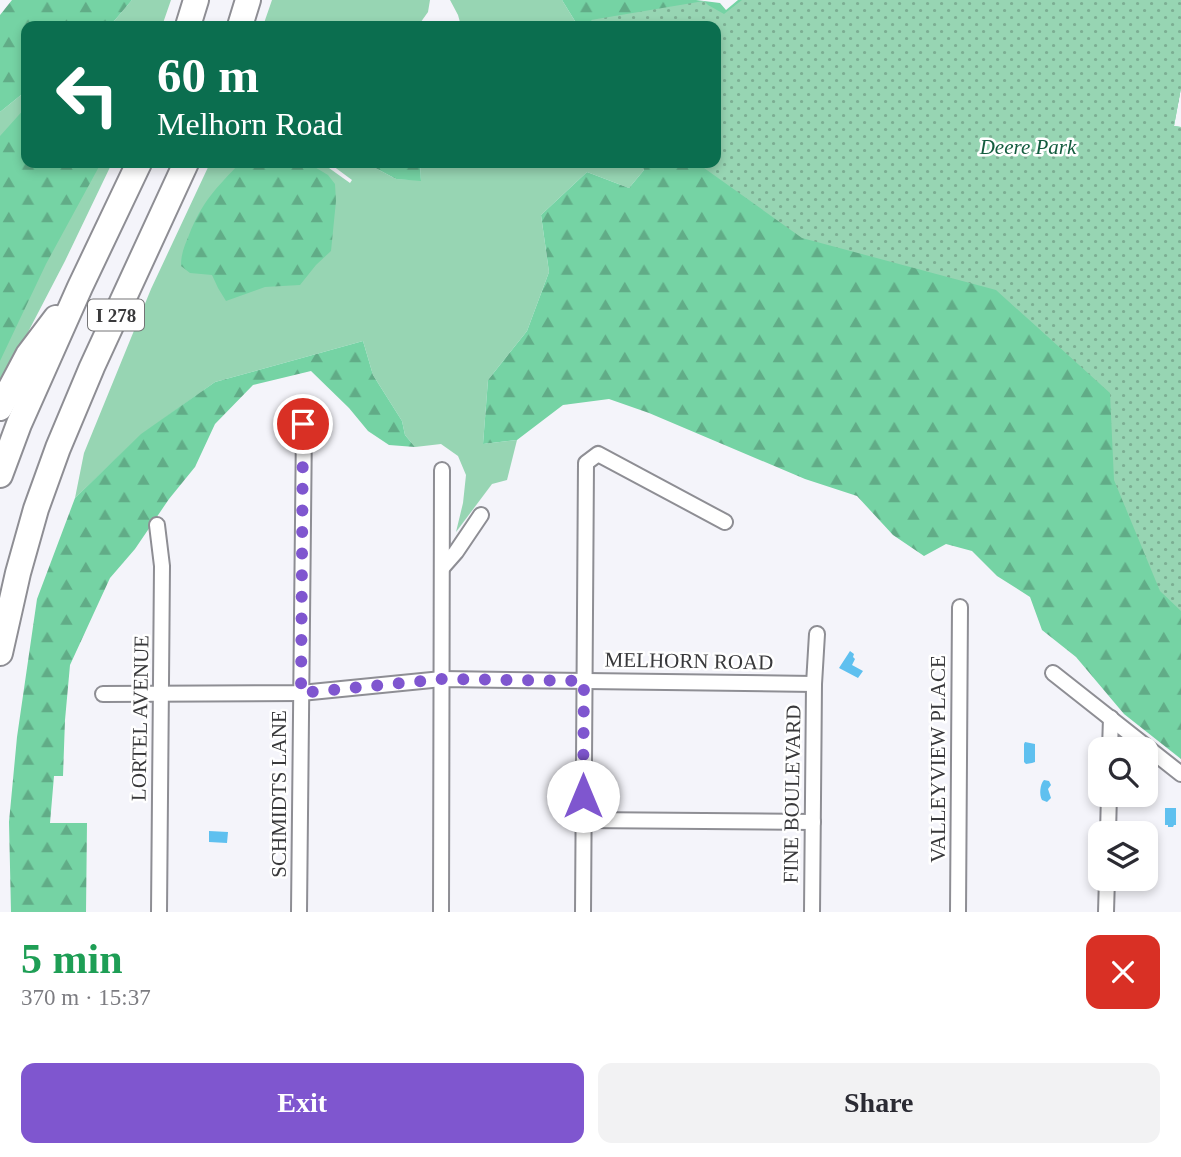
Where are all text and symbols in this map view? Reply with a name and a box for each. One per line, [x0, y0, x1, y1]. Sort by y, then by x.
text: 60 m [157, 48, 259, 103]
icon: left [42, 49, 133, 140]
text: Melhorn Road [157, 106, 343, 142]
park label: Deere Park [979, 135, 1077, 159]
road number: I 278 [88, 300, 144, 330]
pin [273, 394, 333, 454]
icon: arrive [284, 405, 322, 443]
street label: LORTEL AVENUE [127, 635, 153, 801]
street label: MELHORN ROAD [605, 648, 773, 674]
street label: VALLEYVIEW PLACE [926, 655, 950, 863]
street label: FINE BOULEVARD [778, 704, 806, 884]
street label: SCHMIDTS LANE [267, 710, 291, 878]
map controls [1088, 737, 1158, 891]
button: search [1088, 737, 1158, 807]
position arrow [546, 759, 620, 833]
button: layers [1088, 821, 1158, 891]
button: close [1086, 935, 1160, 1009]
text: 5 min [21, 936, 123, 982]
text: 370 m · 15:37 [21, 985, 151, 1010]
button: Exit [21, 1063, 584, 1143]
button: Share [598, 1063, 1160, 1143]

